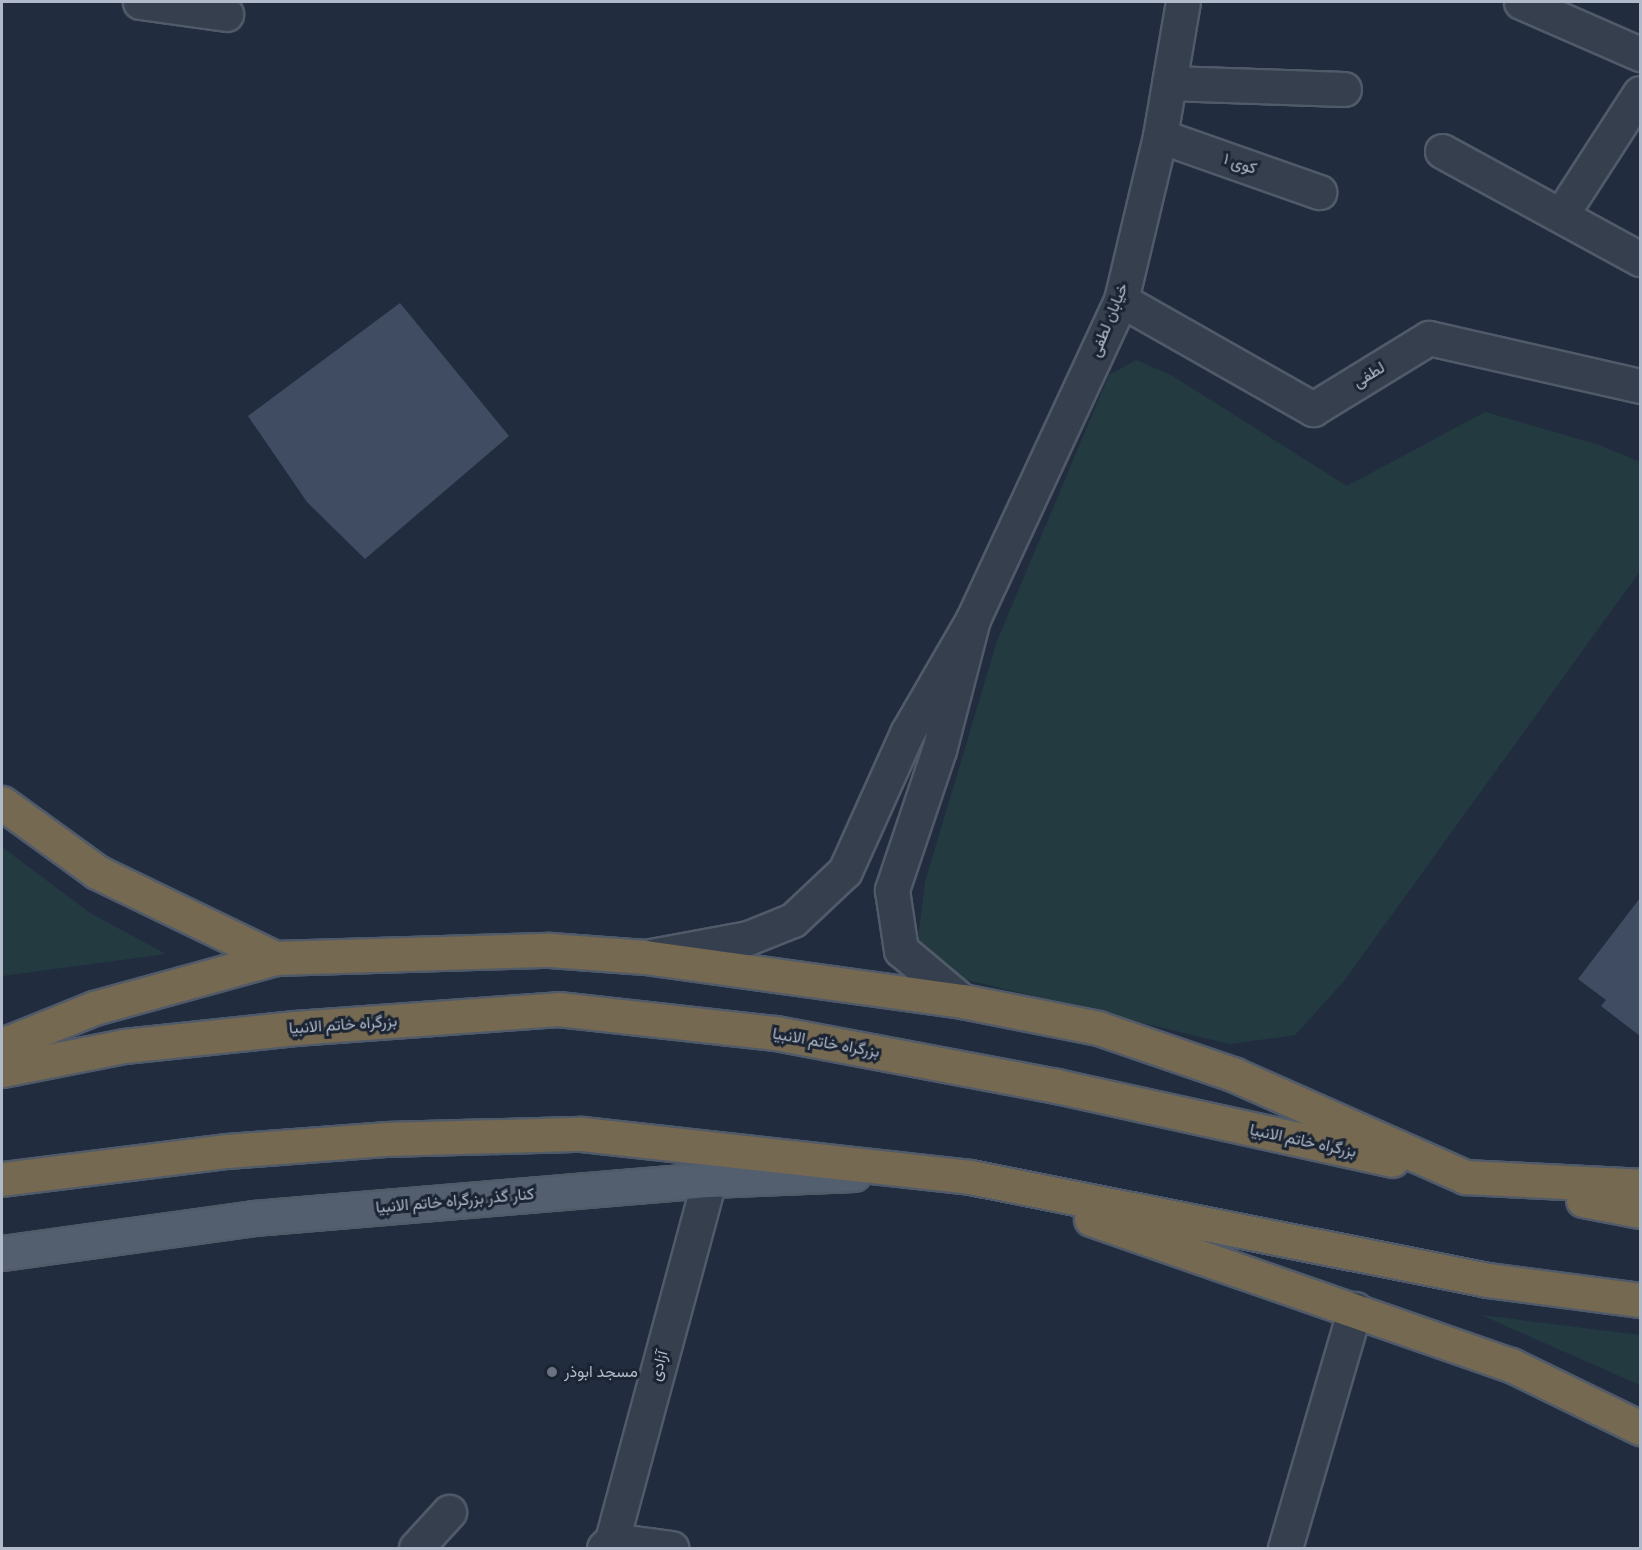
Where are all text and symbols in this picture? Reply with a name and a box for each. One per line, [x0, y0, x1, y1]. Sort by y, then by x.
street label: کوی ۱ [1221, 149, 1259, 179]
street label: خیابان لطفی [1085, 280, 1133, 360]
street label: لطفی [1350, 358, 1388, 392]
street label: بزرگراه خاتم الانبیا [288, 1012, 398, 1038]
street label: بزرگراه خاتم الانبیا [771, 1024, 881, 1062]
street label: بزرگراه خاتم الانبیا [1248, 1120, 1358, 1162]
street label: کنار گذر بزرگراه خاتم الانبیا [375, 1185, 535, 1217]
street label: آزادی [646, 1349, 672, 1383]
place label: مسجد ابوذر [564, 1362, 638, 1382]
marker: مسجد ابوذر [545, 1365, 559, 1379]

